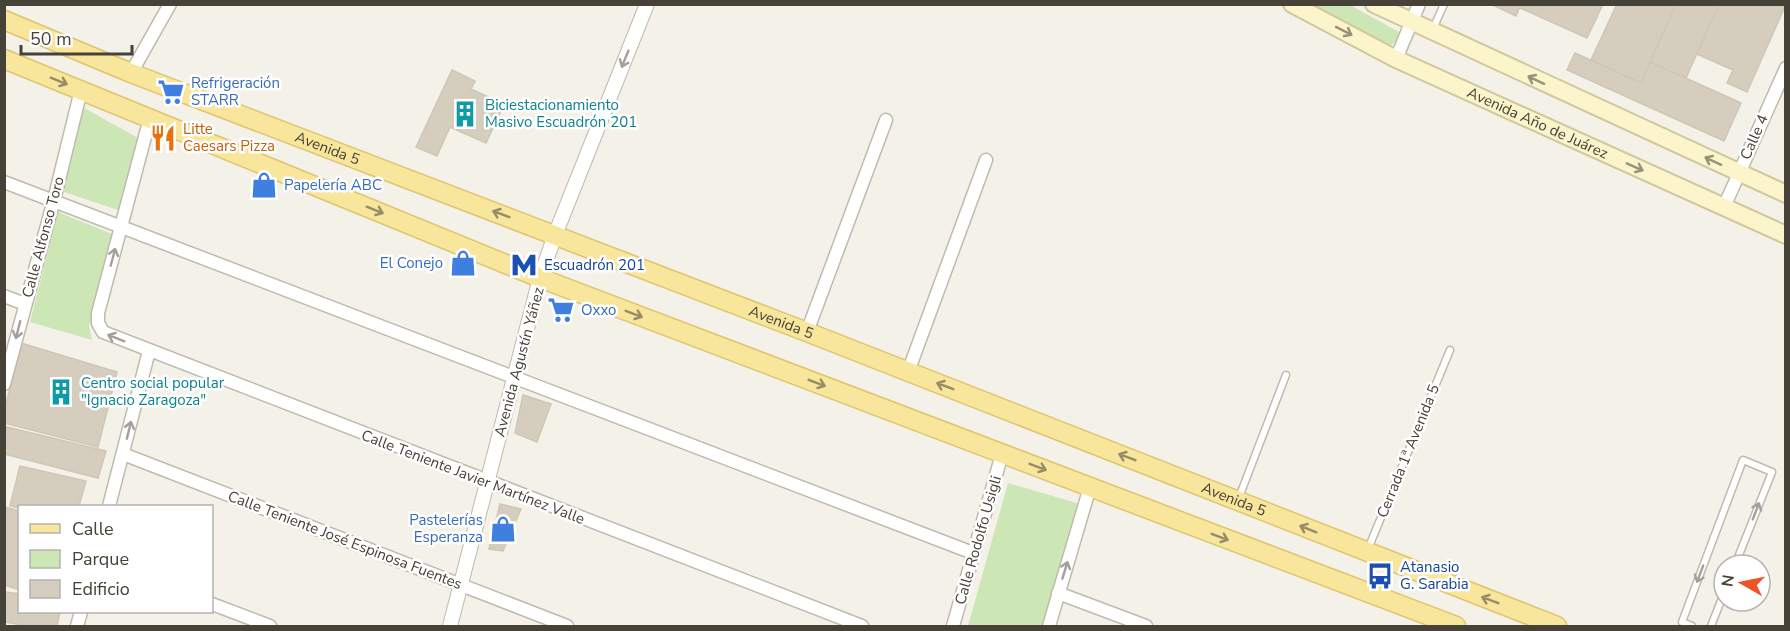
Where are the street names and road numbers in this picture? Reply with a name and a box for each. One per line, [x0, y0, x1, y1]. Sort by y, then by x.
street label: Avenida Año de Juárez [1464, 82, 1611, 163]
street label: Calle 4 [1735, 111, 1773, 163]
street label: Avenida 5 [292, 127, 363, 170]
street label: Calle Alfonso Toro [17, 174, 69, 300]
street label: Avenida Agustín Yáñez [489, 285, 549, 439]
street label: Avenida 5 [746, 301, 817, 344]
street label: Cerrada 1ª Avenida 5 [1372, 381, 1444, 521]
street label: Calle Teniente Javier Martínez Valle [358, 425, 588, 529]
street label: Calle Rodolfo Usigli [950, 473, 1006, 607]
street label: Avenida 5 [1199, 478, 1269, 521]
street label: Calle Teniente José Espinosa Fuentes [225, 486, 465, 594]

